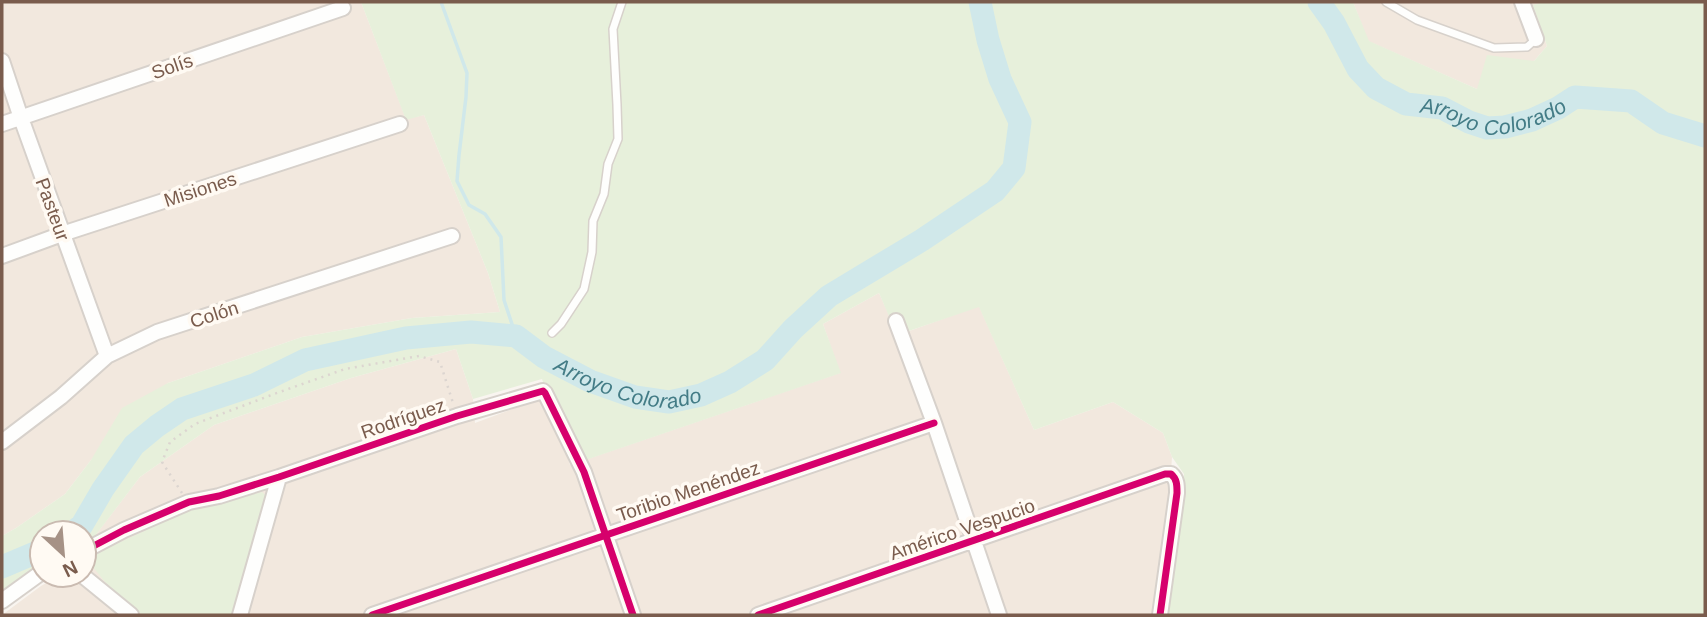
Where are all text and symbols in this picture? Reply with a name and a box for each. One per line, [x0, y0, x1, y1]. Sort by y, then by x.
street label: Solís [149, 50, 196, 83]
water label: Arroyo Colorado [1417, 93, 1571, 139]
street label: Misiones [161, 168, 239, 211]
street label: Pasteur [31, 175, 74, 244]
street label: Colón [187, 297, 241, 332]
water label: Arroyo Colorado [549, 352, 704, 413]
street label: Rodríguez [358, 394, 448, 443]
street label: Toribio Menéndez [614, 457, 762, 526]
street label: Américo Vespucio [887, 495, 1037, 564]
north arrow [28, 519, 98, 589]
text: N [59, 556, 81, 581]

